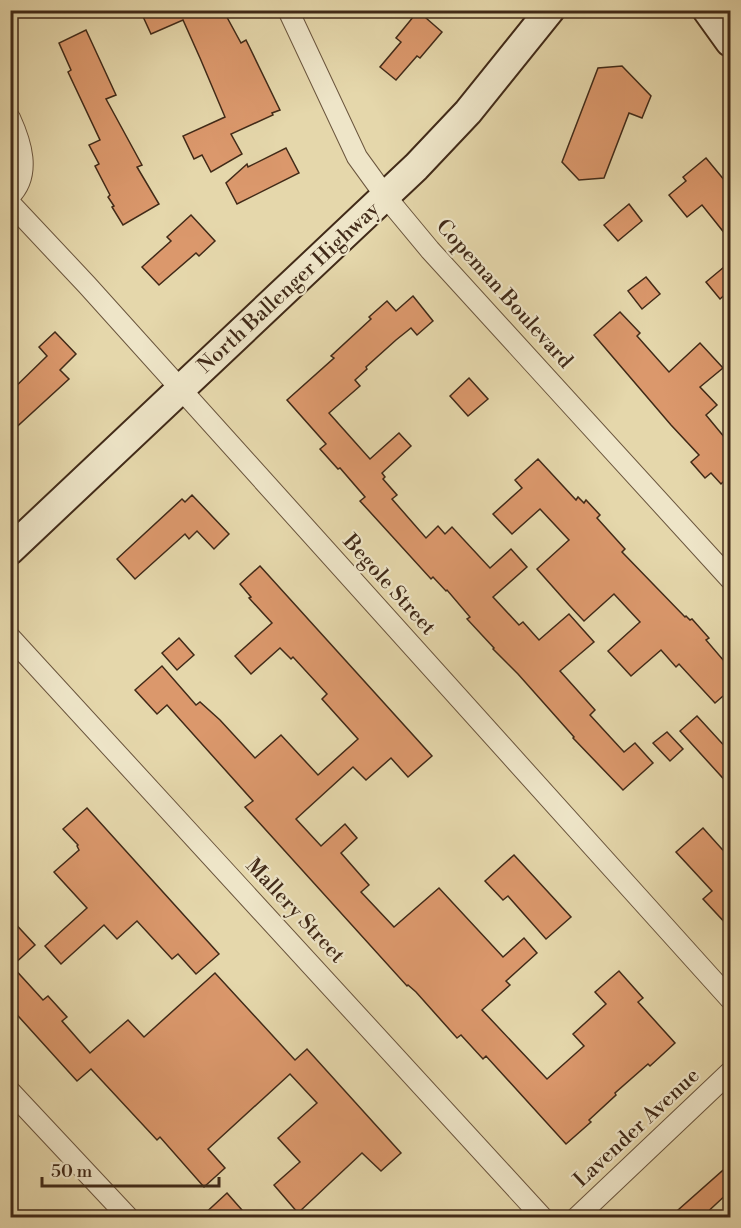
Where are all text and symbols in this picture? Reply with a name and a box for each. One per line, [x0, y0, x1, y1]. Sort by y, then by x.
street label: North Ballenger Highway [193, 196, 386, 379]
street label: Copeman Boulevard [430, 214, 578, 374]
street label: Begole Street [336, 529, 441, 641]
street label: Mallery Street [240, 853, 350, 969]
street label: Lavender Avenue [569, 1063, 705, 1193]
scale bar [42, 1150, 219, 1188]
text: 50 m [51, 1160, 93, 1183]

